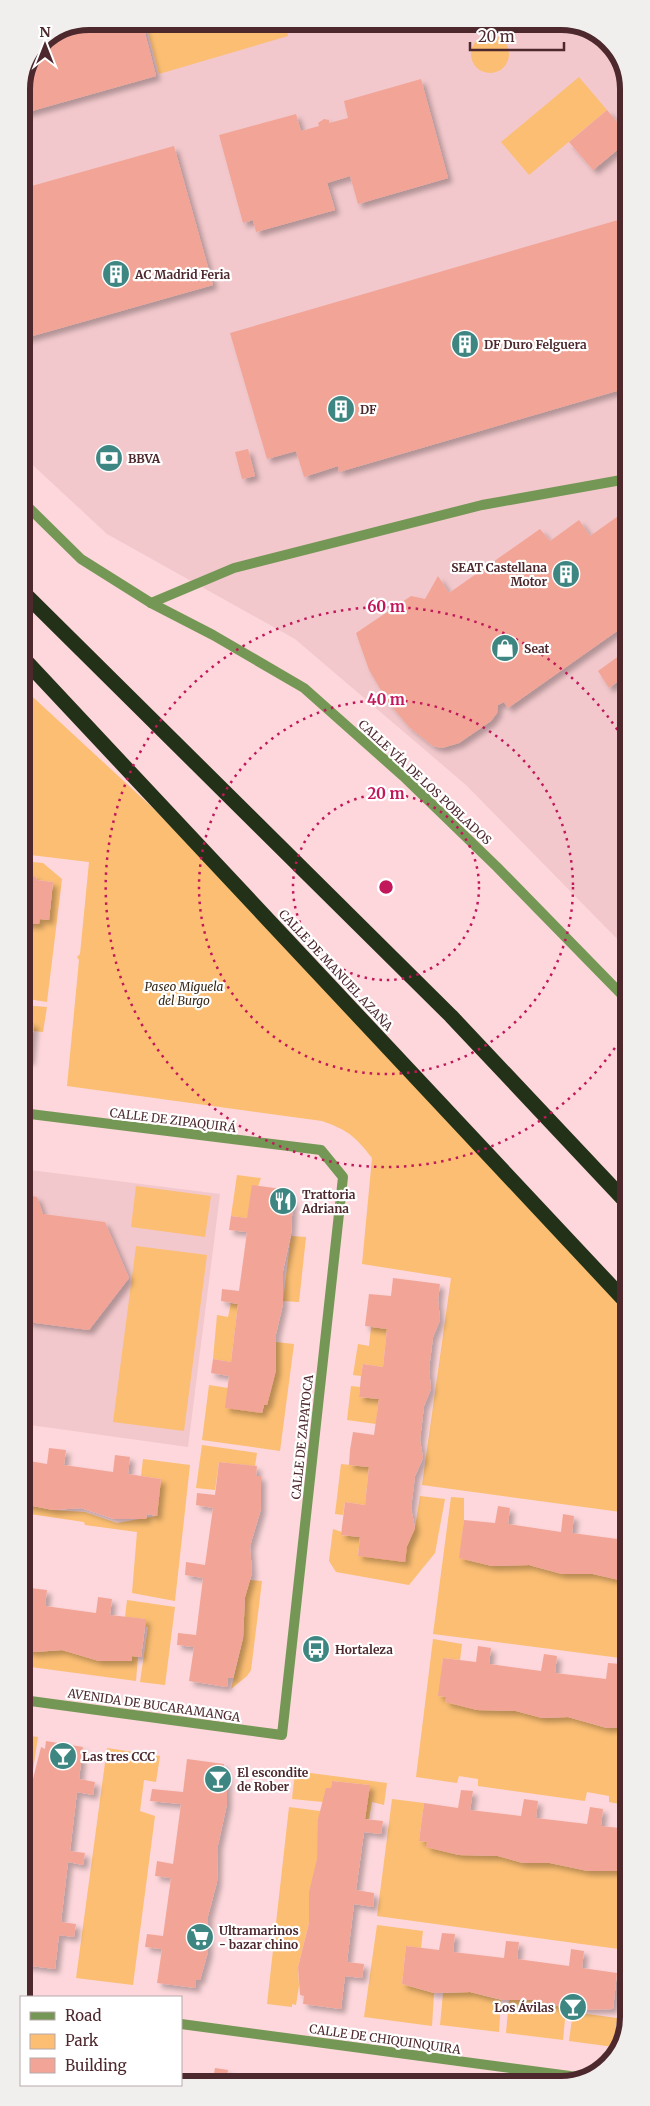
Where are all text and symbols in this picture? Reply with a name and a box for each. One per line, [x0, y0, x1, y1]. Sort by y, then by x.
north arrow [20, 20, 70, 70]
scale bar [470, 20, 564, 52]
text: N [39, 23, 51, 41]
text: 20 m [478, 27, 515, 46]
building icon: AC Madrid Feria [101, 259, 131, 289]
place label: AC Madrid Feria [134, 267, 231, 282]
building icon: DF Duro Felguera [450, 329, 480, 359]
place label: DF Duro Felguera [484, 337, 587, 352]
building icon: DF [326, 394, 356, 424]
place label: DF [360, 402, 377, 417]
bank icon: BBVA [94, 443, 124, 473]
place label: BBVA [128, 451, 161, 466]
building icon: SEAT Castellana Motor [551, 559, 581, 589]
place label: SEAT Castellana Motor [451, 560, 547, 589]
text: 60 m [367, 597, 405, 616]
shop icon: Seat [490, 633, 520, 663]
place label: Seat [524, 641, 549, 656]
text: 40 m [367, 690, 405, 709]
street label: CALLE VÍA DE LOS POBLADOS [355, 716, 495, 848]
text: 20 m [367, 784, 405, 803]
centre of rings [377, 878, 395, 896]
street label: CALLE DE MANUEL AZAÑA [276, 906, 396, 1034]
park label: Paseo Miguela del Burgo [144, 979, 224, 1008]
street label: CALLE DE ZIPAQUIRÁ [109, 1105, 238, 1135]
restaurant icon: Trattoria Adriana [268, 1186, 298, 1216]
place label: Trattoria Adriana [301, 1187, 356, 1216]
street label: CALLE DE ZAPATOCA [288, 1373, 316, 1500]
bus stop icon: Hortaleza [301, 1634, 331, 1664]
place label: Hortaleza [335, 1642, 393, 1657]
street label: AVENIDA DE BUCARAMANGA [66, 1685, 242, 1725]
bar icon: Las tres CCC [48, 1741, 78, 1771]
place label: Las tres CCC [82, 1749, 155, 1764]
bar icon: El escondite de Rober [203, 1764, 233, 1794]
place label: El escondite de Rober [237, 1765, 309, 1794]
supermarket icon: Ultramarinos - bazar chino [185, 1922, 215, 1952]
place label: Ultramarinos - bazar chino [219, 1923, 299, 1952]
bar icon: Los Ávilas [558, 1992, 588, 2022]
legend [20, 1996, 182, 2086]
place label: Los Ávilas [494, 1999, 554, 2015]
text: Road [65, 2006, 101, 2025]
street label: CALLE DE CHIQUINQUIRA [308, 2021, 462, 2057]
text: Park [65, 2031, 99, 2050]
text: Building [65, 2056, 127, 2075]

